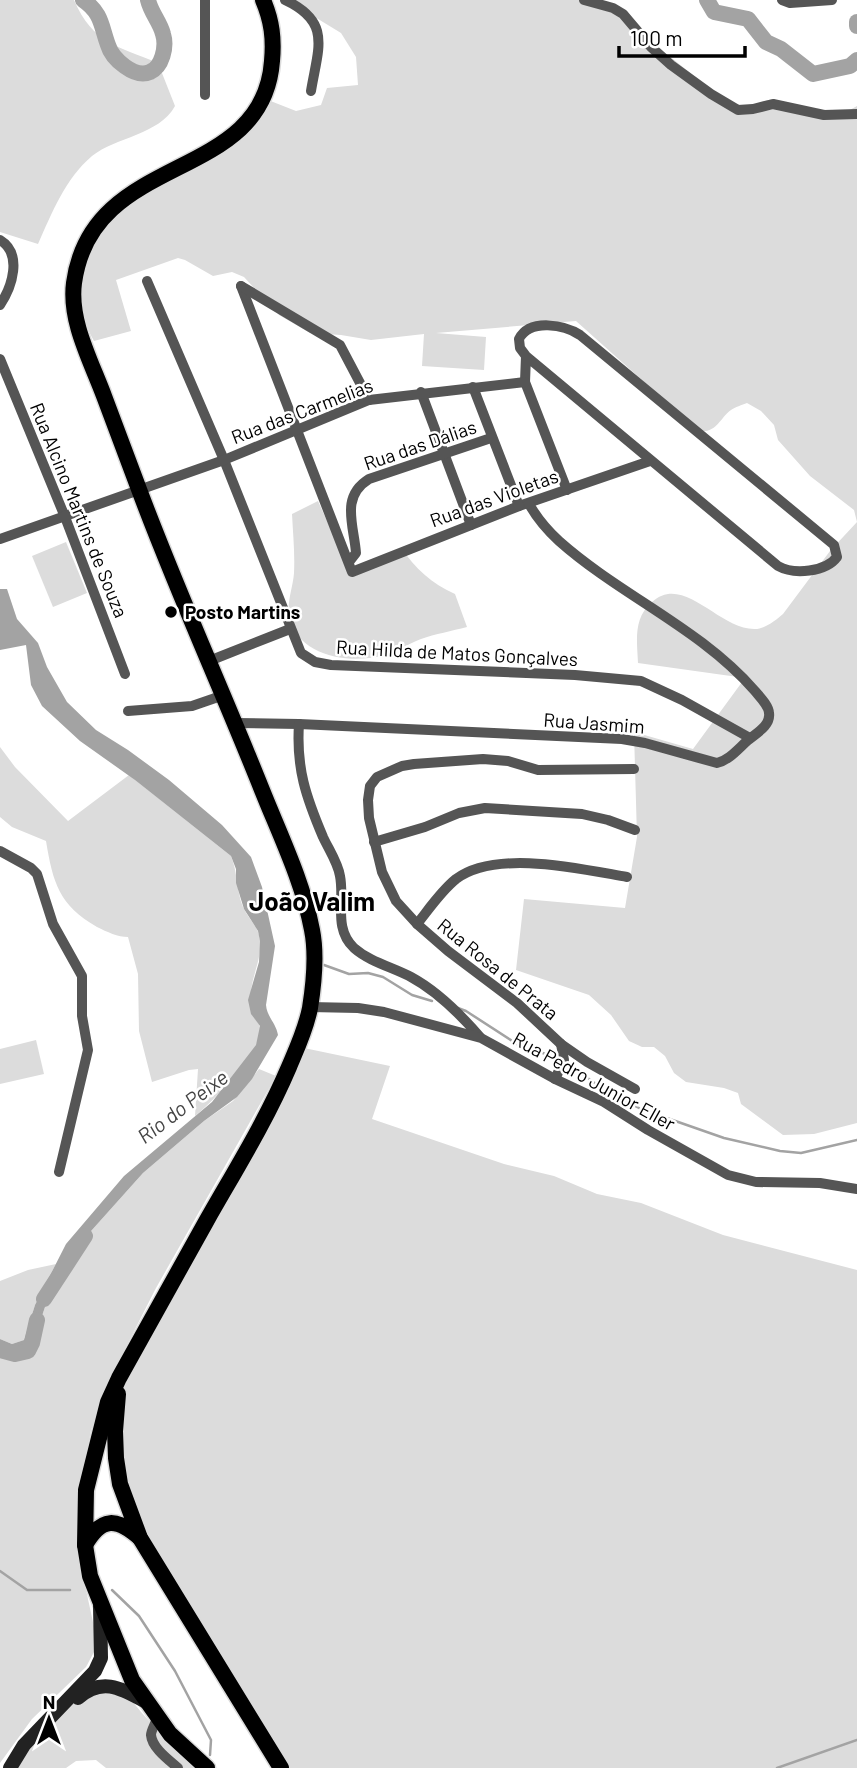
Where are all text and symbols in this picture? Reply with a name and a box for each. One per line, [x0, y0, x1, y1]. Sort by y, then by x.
scale bar [619, 14, 745, 58]
text: 100 m [630, 25, 683, 50]
street label: Rua das Carmelias [228, 373, 376, 448]
street label: Rua Alcino Martins de Souza [26, 399, 133, 621]
street label: Rua das Dálias [360, 414, 479, 475]
street label: Rua das Violetas [427, 464, 561, 531]
place label: Posto Martins [185, 600, 300, 623]
marker: Posto Martins [163, 604, 179, 620]
street label: Rua Hilda de Matos Gonçalves [336, 635, 579, 670]
street label: Rua Jasmim [543, 707, 645, 738]
district label: João Valim [249, 885, 375, 916]
street label: Rua Rosa de Prata [433, 913, 563, 1024]
street label: Rua Pedro Junior Eller [509, 1026, 680, 1135]
water label: Rio do Peixe [132, 1064, 232, 1148]
north arrow [14, 1684, 84, 1754]
text: N [43, 1690, 55, 1713]

